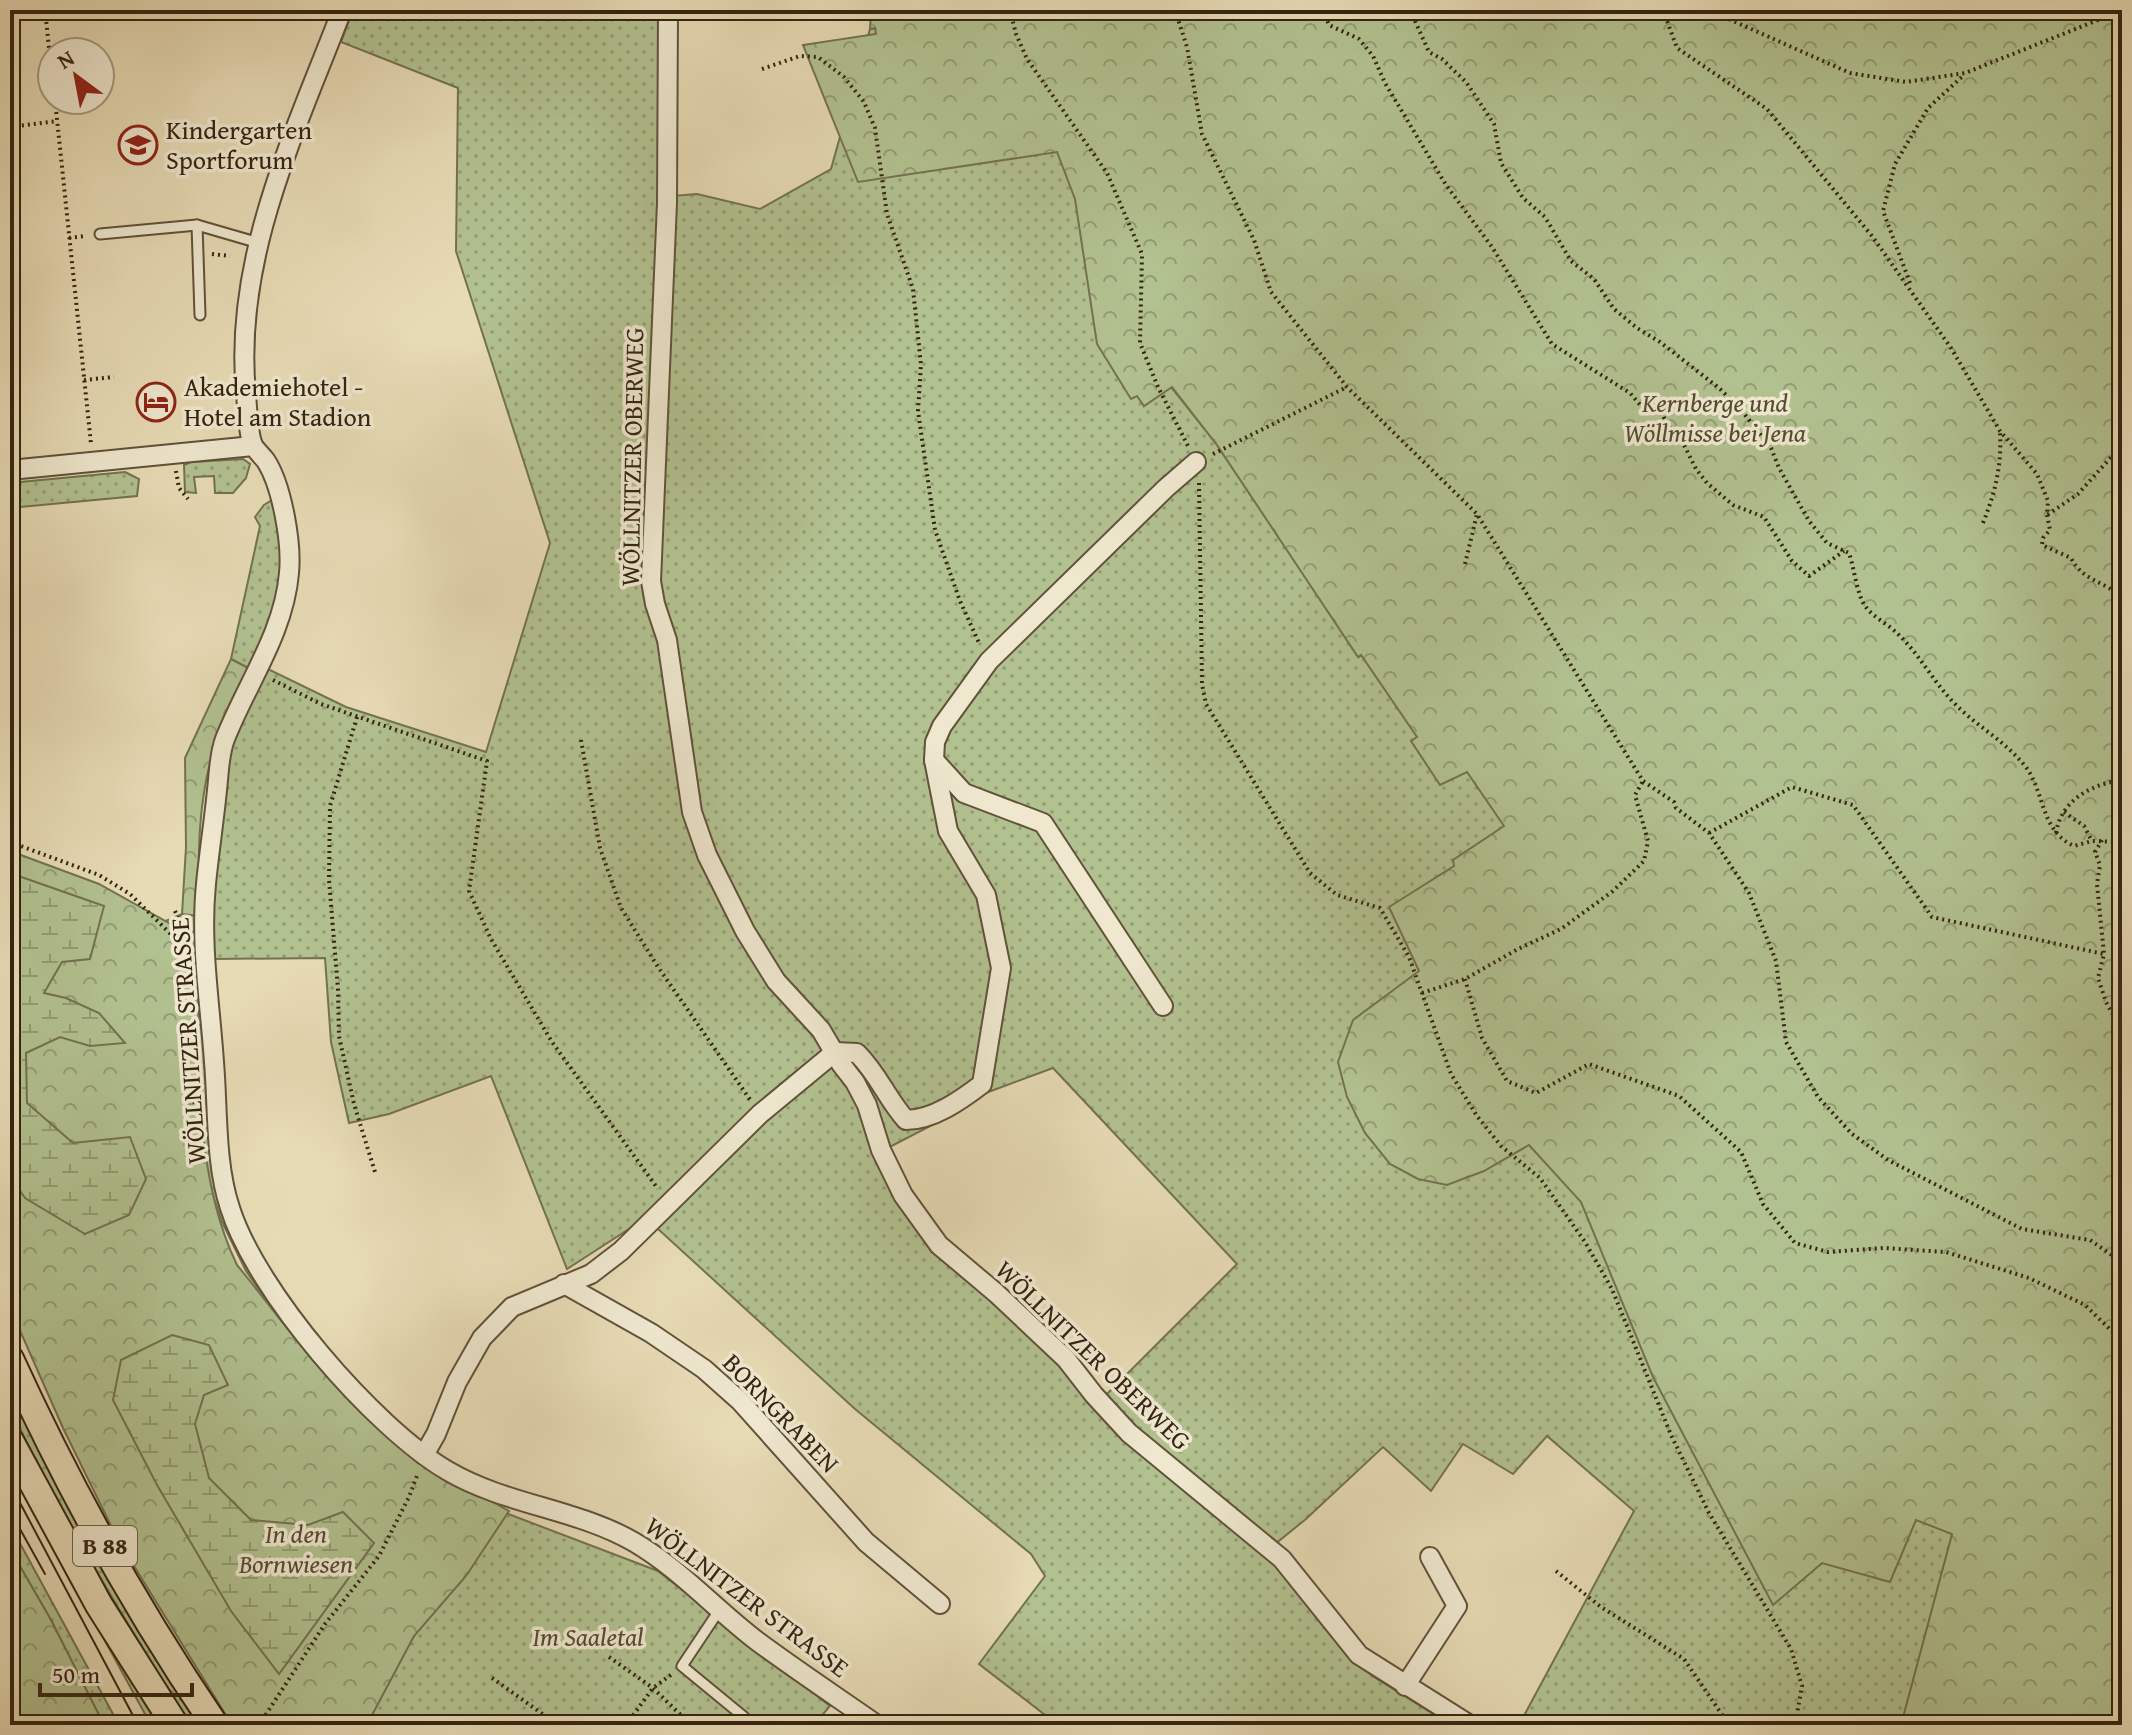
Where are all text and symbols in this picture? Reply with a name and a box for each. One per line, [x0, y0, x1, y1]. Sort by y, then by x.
north arrow [36, 36, 116, 116]
text: N [51, 41, 80, 77]
place label: Kindergarten Sportforum [166, 110, 312, 179]
school or university icon: Kindergarten Sportforum [117, 124, 159, 166]
street label: WÖLLNITZER OBERWEG [610, 327, 653, 587]
place label: Akademiehotel - Hotel am Stadion [184, 367, 372, 436]
hotel icon: Akademiehotel - Hotel am Stadion [135, 381, 177, 423]
park label: Kernberge und Wöllmisse bei Jena [1624, 383, 1806, 452]
street label: WÖLLNITZER STRASSE [159, 916, 216, 1166]
street label: WÖLLNITZER OBERWEG [987, 1251, 1200, 1459]
street label: BORNGRABEN [714, 1344, 849, 1481]
street label: WÖLLNITZER STRASSE [637, 1507, 858, 1686]
park label: In den Bornwiesen [238, 1514, 353, 1583]
road number: B 88 [73, 1526, 137, 1566]
park label: Im Saaletal [533, 1617, 644, 1656]
scale bar [40, 1647, 192, 1697]
text: 50 m [52, 1657, 100, 1692]

